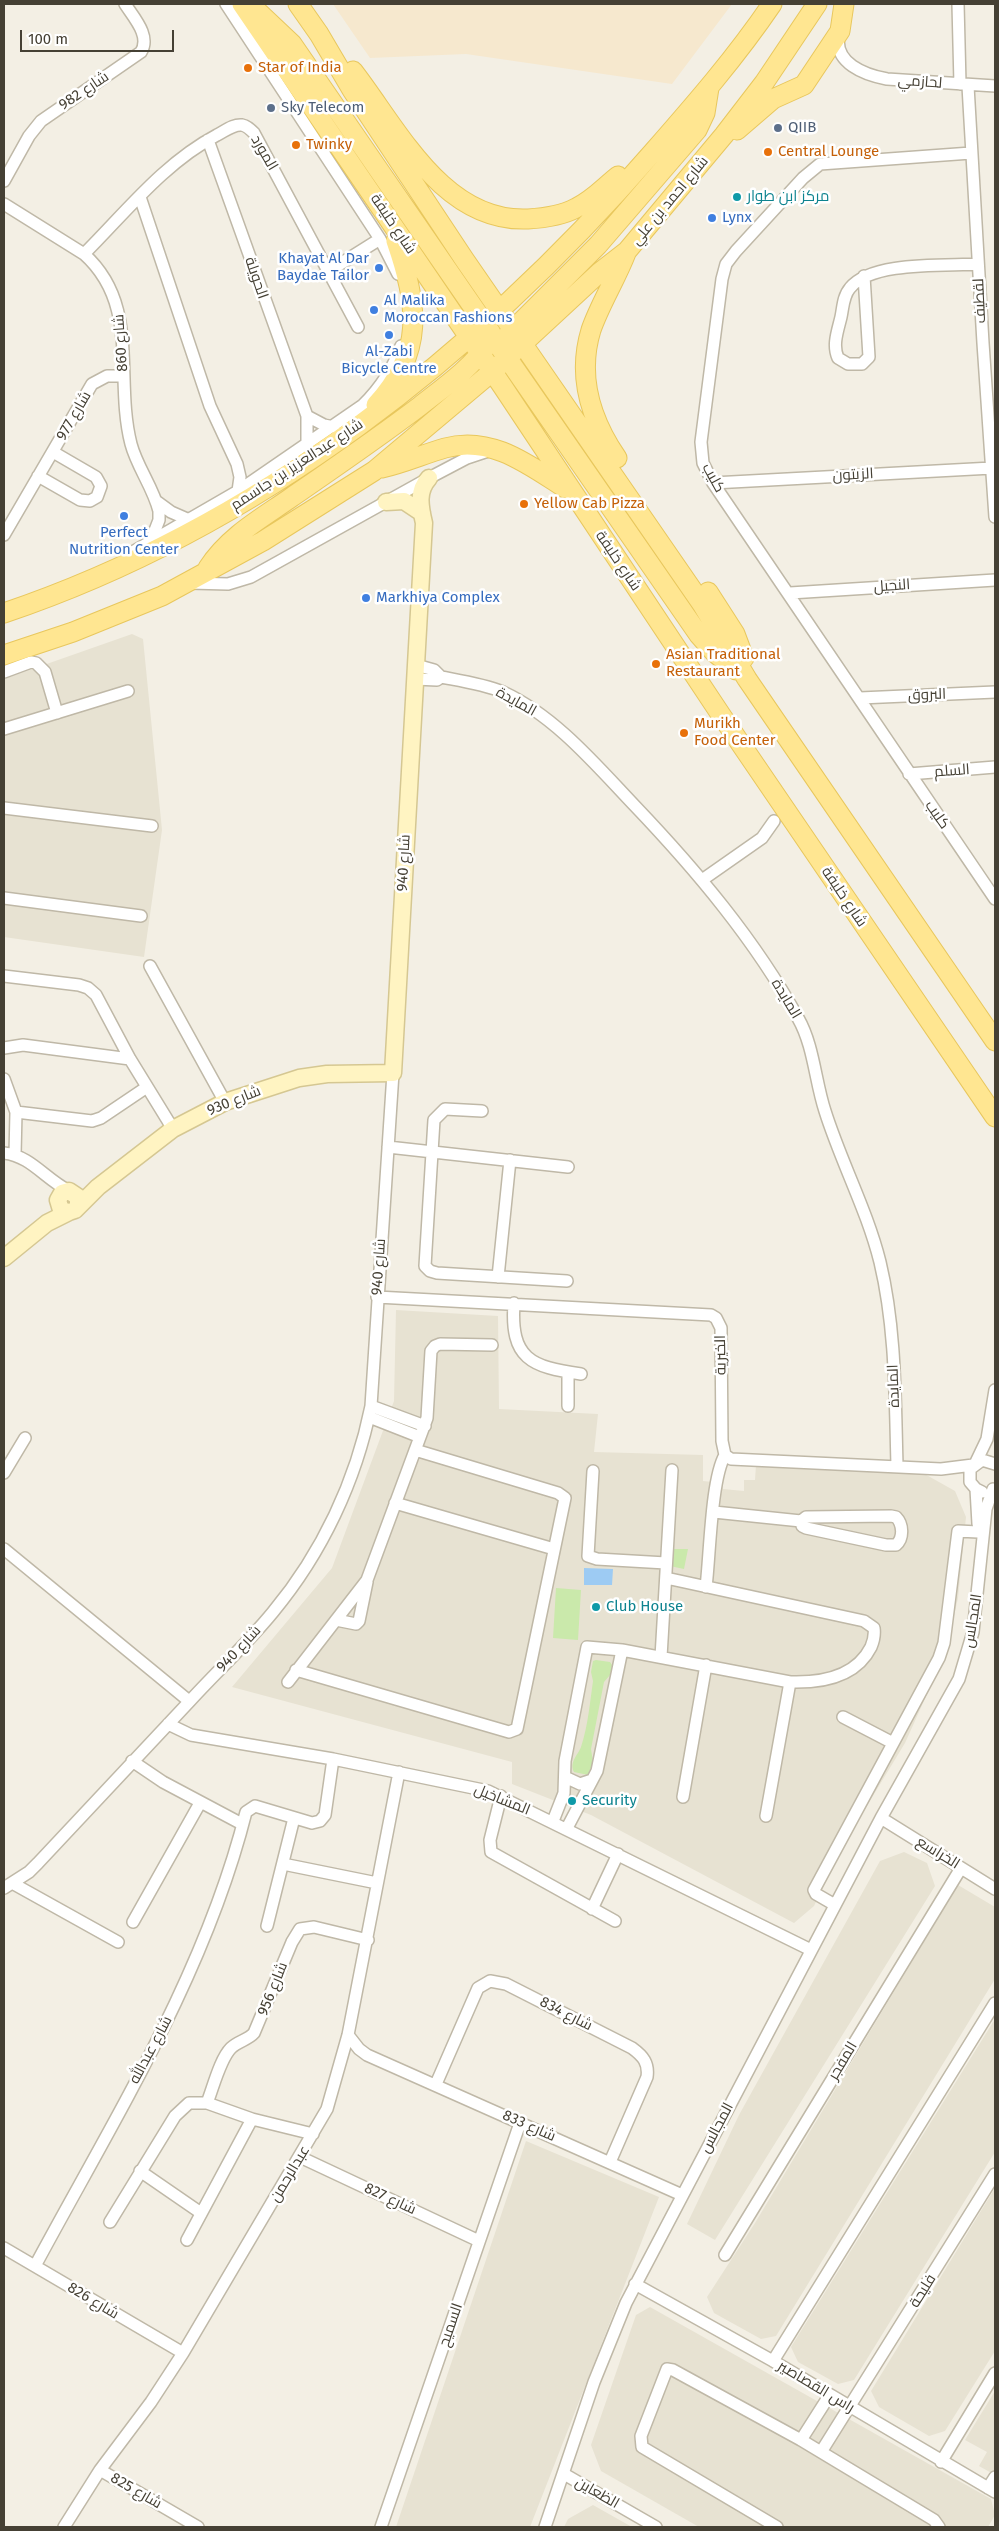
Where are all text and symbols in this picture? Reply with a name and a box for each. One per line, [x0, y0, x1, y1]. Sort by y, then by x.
scale bar [22, 20, 176, 52]
text: 100 m [28, 30, 68, 48]
place label: Star of India [258, 59, 342, 77]
marker: Star of India [242, 62, 254, 74]
street label: شارع 982 [56, 68, 112, 114]
street label: لحازمي [897, 71, 943, 93]
place label: Sky Telecom [281, 99, 364, 117]
marker: Sky Telecom [265, 102, 277, 114]
place label: QIIB [788, 119, 816, 137]
marker: QIIB [772, 122, 784, 134]
street label: المورد [247, 132, 281, 174]
place label: Twinky [306, 136, 352, 154]
marker: Twinky [290, 139, 302, 151]
place label: Central Lounge [778, 143, 879, 161]
marker: Central Lounge [762, 146, 774, 158]
street label: شارع احمد بن علي [628, 153, 712, 249]
place label: مركز ابن طوار [747, 188, 829, 206]
street label: شارع خليفة [366, 191, 420, 257]
marker: مركز ابن طوار [731, 191, 743, 203]
place label: Lynx [722, 209, 752, 227]
marker: Lynx [706, 212, 718, 224]
place label: Khayat Al Dar Baydae Tailor [277, 250, 369, 285]
street label: الحويلة [240, 255, 272, 301]
marker: Khayat Al Dar Baydae Tailor [373, 262, 385, 274]
street label: لقطيف [970, 278, 990, 324]
place label: Al Malika Moroccan Fashions [384, 292, 512, 327]
marker: Al Malika Moroccan Fashions [368, 304, 380, 316]
street label: شارع 860 [110, 314, 132, 372]
marker: Al-Zabi Bicycle Centre [383, 329, 395, 341]
place label: Al-Zabi Bicycle Centre [341, 343, 437, 378]
street label: شارع 977 [53, 388, 95, 444]
street label: شارع عبدالعزيز بن جاسمم [228, 416, 366, 514]
street label: كليب [698, 460, 728, 496]
street label: الزيتون [832, 465, 874, 485]
place label: Yellow Cab Pizza [534, 495, 645, 513]
marker: Yellow Cab Pizza [518, 498, 530, 510]
marker: Perfect Nutrition Center [118, 510, 130, 522]
place label: Perfect Nutrition Center [69, 524, 179, 559]
street label: شارع خليفة [591, 528, 645, 594]
street label: النجيل [873, 576, 911, 596]
place label: Markhiya Complex [376, 589, 500, 607]
marker: Markhiya Complex [360, 592, 372, 604]
place label: Asian Traditional Restaurant [666, 646, 780, 681]
marker: Asian Traditional Restaurant [650, 658, 662, 670]
street label: المايدة [493, 684, 539, 720]
street label: البروق [908, 685, 946, 705]
place label: Murikh Food Center [694, 715, 776, 750]
marker: Murikh Food Center [678, 727, 690, 739]
street label: السلم [934, 761, 970, 781]
street label: كليب [921, 797, 953, 833]
street label: شارع 940 [394, 834, 414, 892]
street label: شارع خليفة [817, 864, 871, 930]
street label: المايدة [767, 976, 805, 1022]
street label: شارع 930 [204, 1082, 264, 1120]
street label: شارع 940 [368, 1238, 390, 1296]
street label: الخيرية [712, 1335, 730, 1375]
street label: المايدة [884, 1364, 904, 1408]
street label: المجالس [960, 1593, 986, 1649]
place label: Club House [606, 1598, 683, 1616]
marker: Club House [590, 1601, 602, 1613]
street label: شارع 940 [213, 1622, 265, 1676]
street label: المشاخيل [471, 1781, 533, 1819]
place label: Security [582, 1792, 637, 1810]
marker: Security [566, 1795, 578, 1807]
street label: الخراسع [913, 1833, 963, 1873]
street label: شارع 956 [254, 1959, 292, 2019]
street label: شارع 834 [537, 1993, 595, 2035]
street label: شارع عبدالله [126, 2013, 176, 2087]
street label: المفجر [825, 2039, 861, 2083]
street label: المجالس [696, 2100, 738, 2156]
street label: شارع 833 [500, 2106, 558, 2146]
street label: عبدالرحمن [266, 2142, 314, 2206]
street label: شارع 827 [361, 2179, 419, 2219]
street label: فليحة [906, 2271, 940, 2311]
street label: شارع 826 [64, 2279, 122, 2323]
street label: السميح [435, 2301, 467, 2349]
street label: راس القصاصير [774, 2357, 858, 2417]
street label: شارع 825 [107, 2469, 165, 2513]
street label: الظعاين [572, 2473, 622, 2513]

